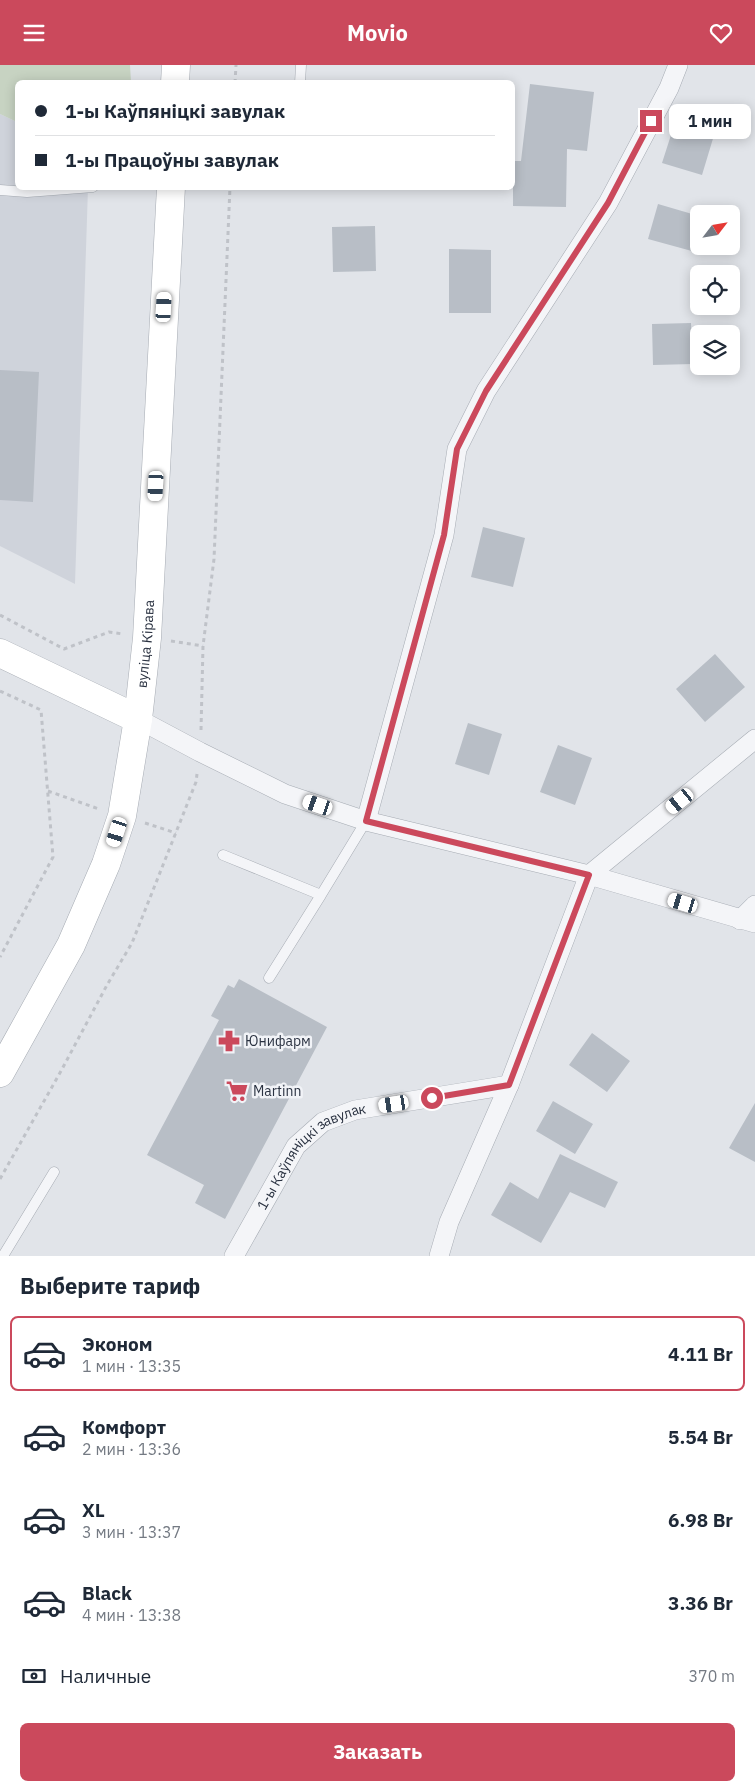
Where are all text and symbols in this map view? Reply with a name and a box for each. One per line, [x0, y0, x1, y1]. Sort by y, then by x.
text: Movio [347, 18, 408, 47]
icon: menu [20, 19, 48, 47]
icon: heart [707, 19, 735, 47]
text: 1-ы Каўпяніцкі завулак [65, 99, 285, 123]
callout: 1 мин [668, 103, 751, 139]
route end [640, 110, 662, 132]
text: 1 мин [688, 111, 732, 131]
text: 1-ы Працоўны завулак [65, 148, 279, 172]
north arrow [690, 205, 740, 255]
map controls [690, 205, 740, 375]
button: locate [690, 265, 740, 315]
car [155, 292, 172, 322]
button: layers [690, 325, 740, 375]
car [147, 471, 164, 501]
street label: вуліца Кірава [132, 599, 158, 689]
car [663, 786, 696, 816]
car [301, 793, 334, 817]
car [105, 815, 128, 849]
car [666, 891, 699, 915]
pharmacy icon: Юнифарм [216, 1028, 242, 1054]
place label: Юнифарм [245, 1032, 311, 1050]
supermarket icon: Martinn [224, 1078, 250, 1104]
place label: Martinn [253, 1082, 301, 1100]
route start [421, 1087, 443, 1109]
car [378, 1094, 409, 1114]
street label: 1-ы Каўпяніцкі завулак [253, 1099, 368, 1213]
text: Выберите тариф [20, 1271, 200, 1300]
icon: car [22, 1331, 67, 1376]
text: Эконом [82, 1332, 153, 1356]
text: 4.11 Br [668, 1342, 733, 1366]
text: 1 мин · 13:35 [82, 1356, 181, 1376]
icon: car [22, 1414, 67, 1459]
text: Комфорт [82, 1415, 166, 1439]
text: 5.54 Br [668, 1425, 733, 1449]
text: 2 мин · 13:36 [82, 1439, 181, 1459]
icon: car [22, 1497, 67, 1542]
text: XL [82, 1498, 105, 1522]
text: 6.98 Br [668, 1508, 733, 1532]
text: 3 мин · 13:37 [82, 1522, 181, 1542]
icon: car [22, 1580, 67, 1625]
text: Black [82, 1581, 132, 1605]
text: 3.36 Br [668, 1591, 733, 1615]
text: 4 мин · 13:38 [82, 1605, 181, 1625]
icon: cash [20, 1662, 48, 1690]
text: Наличные [60, 1664, 151, 1688]
text: 370 m [688, 1666, 735, 1686]
button: Заказать [20, 1723, 735, 1781]

